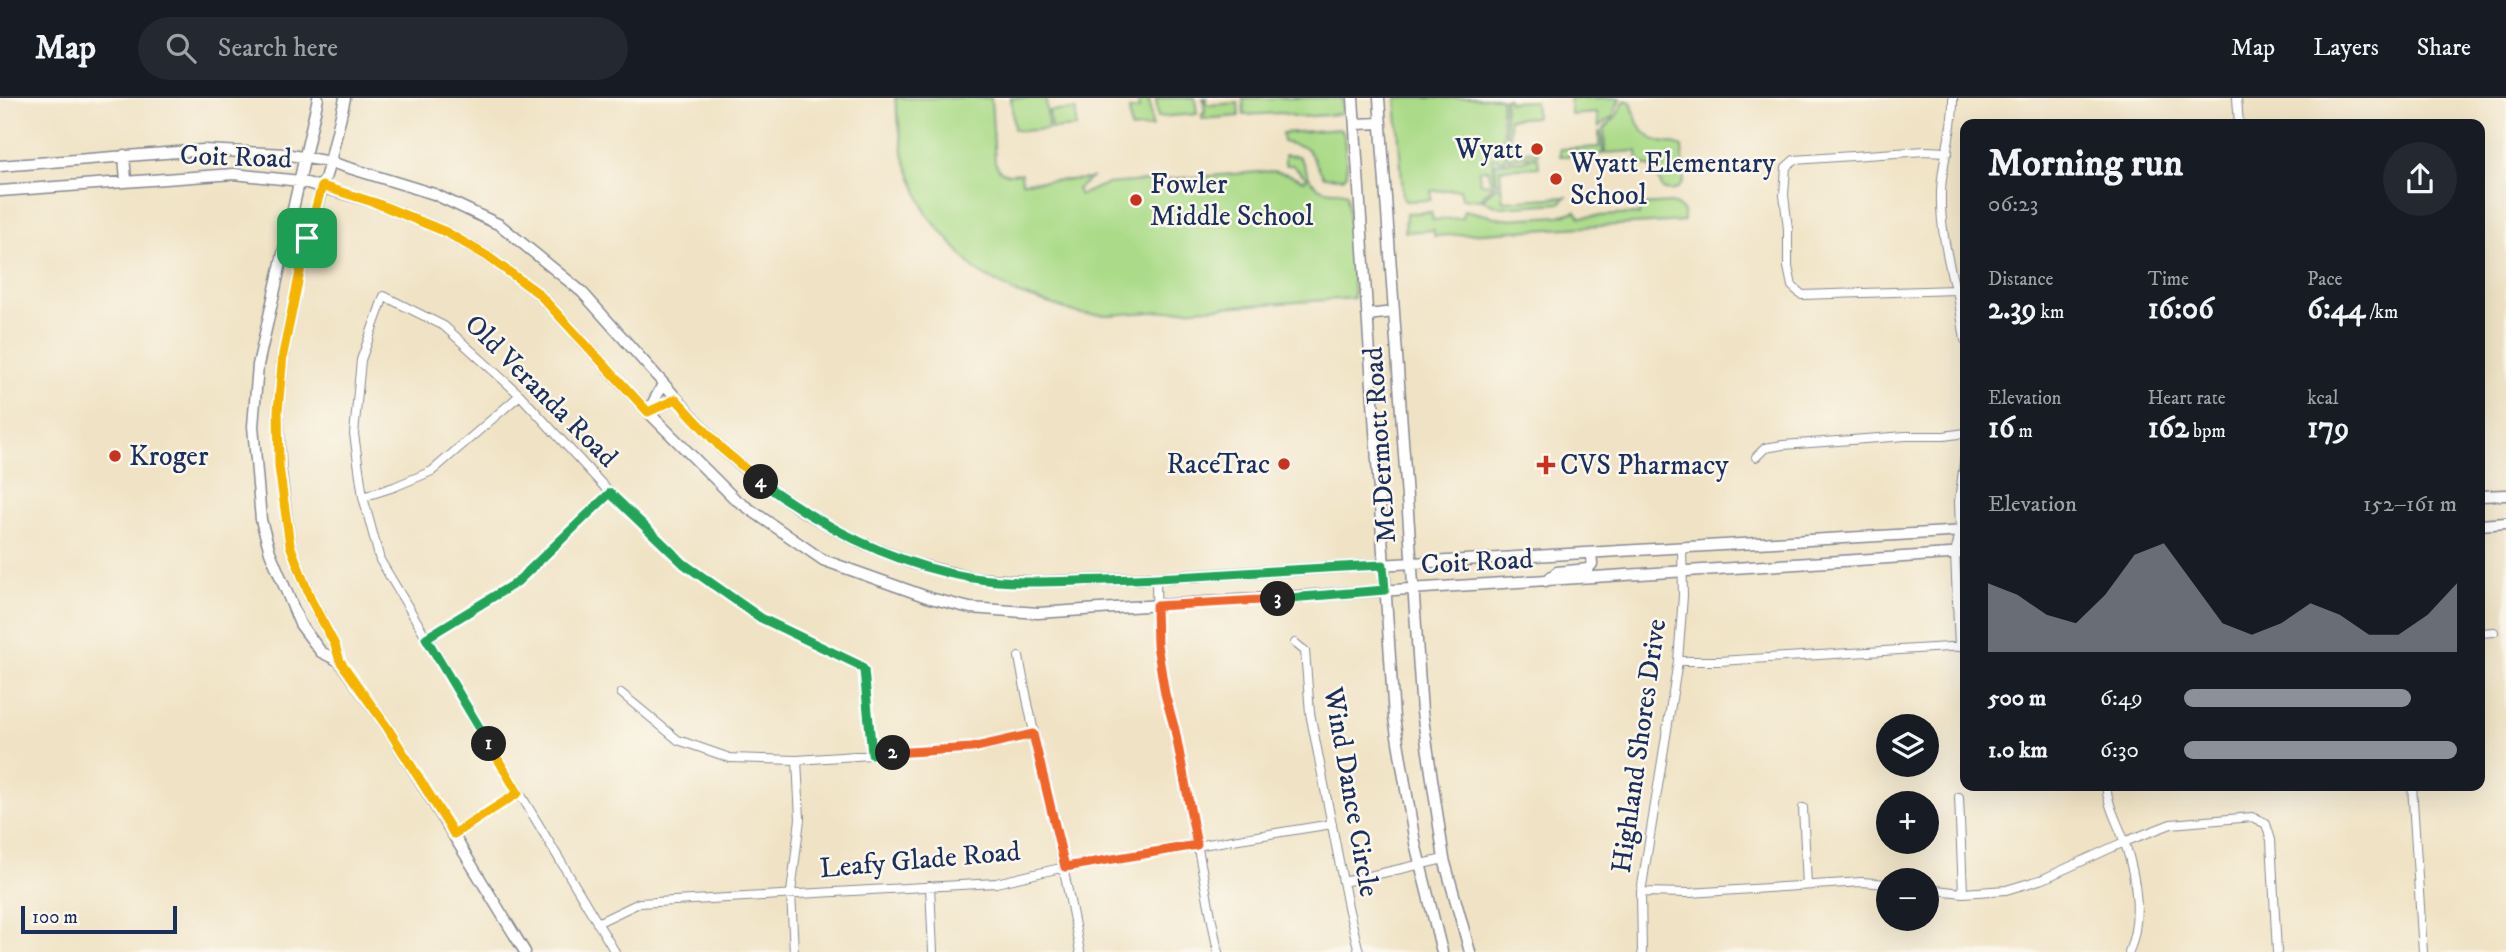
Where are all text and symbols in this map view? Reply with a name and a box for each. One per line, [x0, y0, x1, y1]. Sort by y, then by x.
search box [138, 17, 628, 80]
text: Map [35, 28, 96, 69]
icon: search [162, 29, 200, 67]
text: Search here [218, 32, 338, 65]
text: Map [2231, 33, 2275, 63]
text: Layers [2313, 33, 2379, 63]
text: Share [2417, 33, 2471, 63]
place label: Wyatt [1454, 132, 1523, 167]
street label: Coit Road [179, 138, 293, 176]
text: Morning run [1988, 140, 2183, 188]
marker: Wyatt [1529, 141, 1545, 157]
button: share [2383, 142, 2457, 216]
place label: Wyatt Elementary School [1569, 146, 1776, 213]
place label: Fowler Middle School [1150, 167, 1314, 234]
marker: Wyatt Elementary School [1548, 171, 1564, 187]
text: 06:23 [1988, 190, 2038, 219]
marker: Fowler Middle School [1128, 192, 1144, 208]
pin [277, 208, 337, 268]
icon: arrive [288, 219, 326, 257]
text: Distance [1988, 268, 2053, 291]
text: Time [2148, 268, 2189, 291]
text: Pace [2307, 268, 2342, 291]
text: 2.39 [1988, 291, 2036, 328]
text: 16:06 [2148, 291, 2214, 328]
text: 6:44 [2307, 291, 2365, 328]
text: km [2036, 301, 2064, 324]
text: /km [2365, 301, 2398, 324]
street label: Old Veranda Road [457, 307, 625, 475]
street label: McDermott Road [1356, 346, 1404, 544]
text: Elevation [1988, 387, 2062, 410]
text: Heart rate [2148, 387, 2226, 410]
text: kcal [2307, 387, 2339, 410]
text: 16 [1988, 410, 2015, 447]
text: 162 [2148, 410, 2189, 447]
text: 179 [2307, 410, 2349, 447]
text: m [2015, 420, 2033, 443]
text: bpm [2189, 420, 2226, 443]
place label: Kroger [129, 439, 209, 474]
place label: RaceTrac [1166, 447, 1270, 482]
marker: Kroger [107, 448, 123, 464]
place label: CVS Pharmacy [1560, 448, 1729, 483]
marker: RaceTrac [1276, 456, 1292, 472]
marker: CVS Pharmacy [1538, 457, 1554, 473]
pin: 4 [744, 464, 778, 500]
text: 4 [755, 470, 766, 493]
text: Elevation [1988, 490, 2077, 519]
text: 152–161 m [2363, 490, 2457, 519]
street label: Coit Road [1420, 542, 1534, 582]
pin: 3 [1260, 582, 1296, 616]
text: 3 [1274, 587, 1281, 610]
street label: Highland Shores Drive [1604, 617, 1674, 875]
street label: Wind Dance Circle [1315, 683, 1387, 900]
text: 500 m [1988, 684, 2046, 713]
text: 6:49 [2100, 684, 2143, 713]
map controls [1876, 714, 1939, 931]
button: layers [1876, 714, 1939, 777]
pin: 1 [472, 726, 506, 762]
text: 1 [485, 732, 492, 755]
pin: 2 [876, 736, 910, 770]
text: 1.0 km [1988, 736, 2048, 765]
text: 6:30 [2100, 736, 2139, 765]
text: 2 [888, 741, 897, 764]
button: + [1876, 791, 1939, 854]
street label: Leafy Glade Road [818, 834, 1022, 886]
button: − [1876, 868, 1939, 931]
scale bar [21, 903, 177, 935]
text: 100 m [32, 906, 78, 929]

